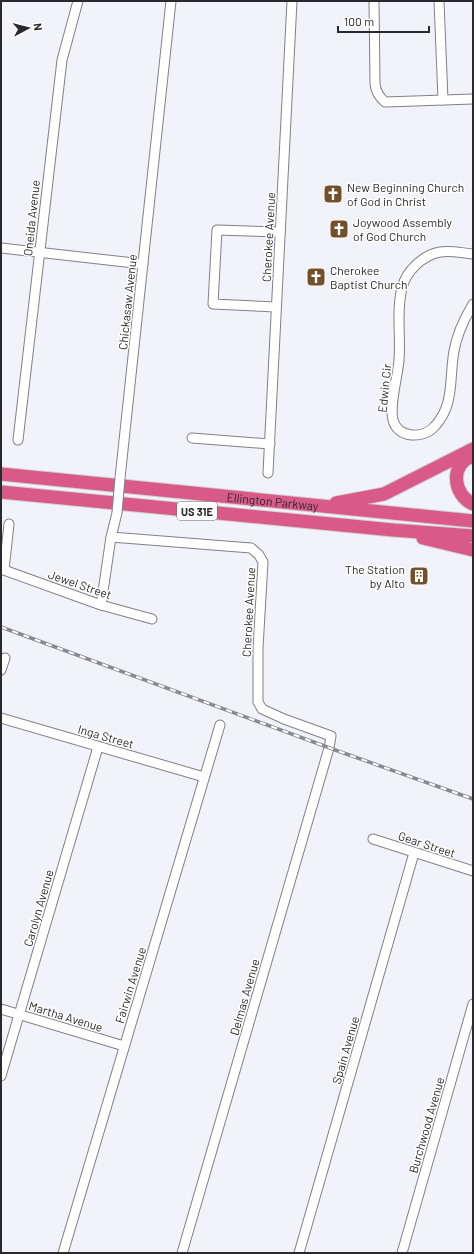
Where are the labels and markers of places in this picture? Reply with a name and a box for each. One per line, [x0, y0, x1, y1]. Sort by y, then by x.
place label: New Beginning Church of God in Christ [347, 180, 464, 208]
church icon: New Beginning Church of God in Christ [322, 183, 344, 205]
place label: Joywood Assembly of God Church [353, 215, 453, 243]
church icon: Joywood Assembly of God Church [328, 218, 350, 240]
place label: Cherokee Baptist Church [330, 263, 407, 291]
church icon: Cherokee Baptist Church [305, 266, 327, 288]
place label: The Station by Alto [345, 562, 405, 590]
building icon: The Station by Alto [408, 565, 430, 587]

